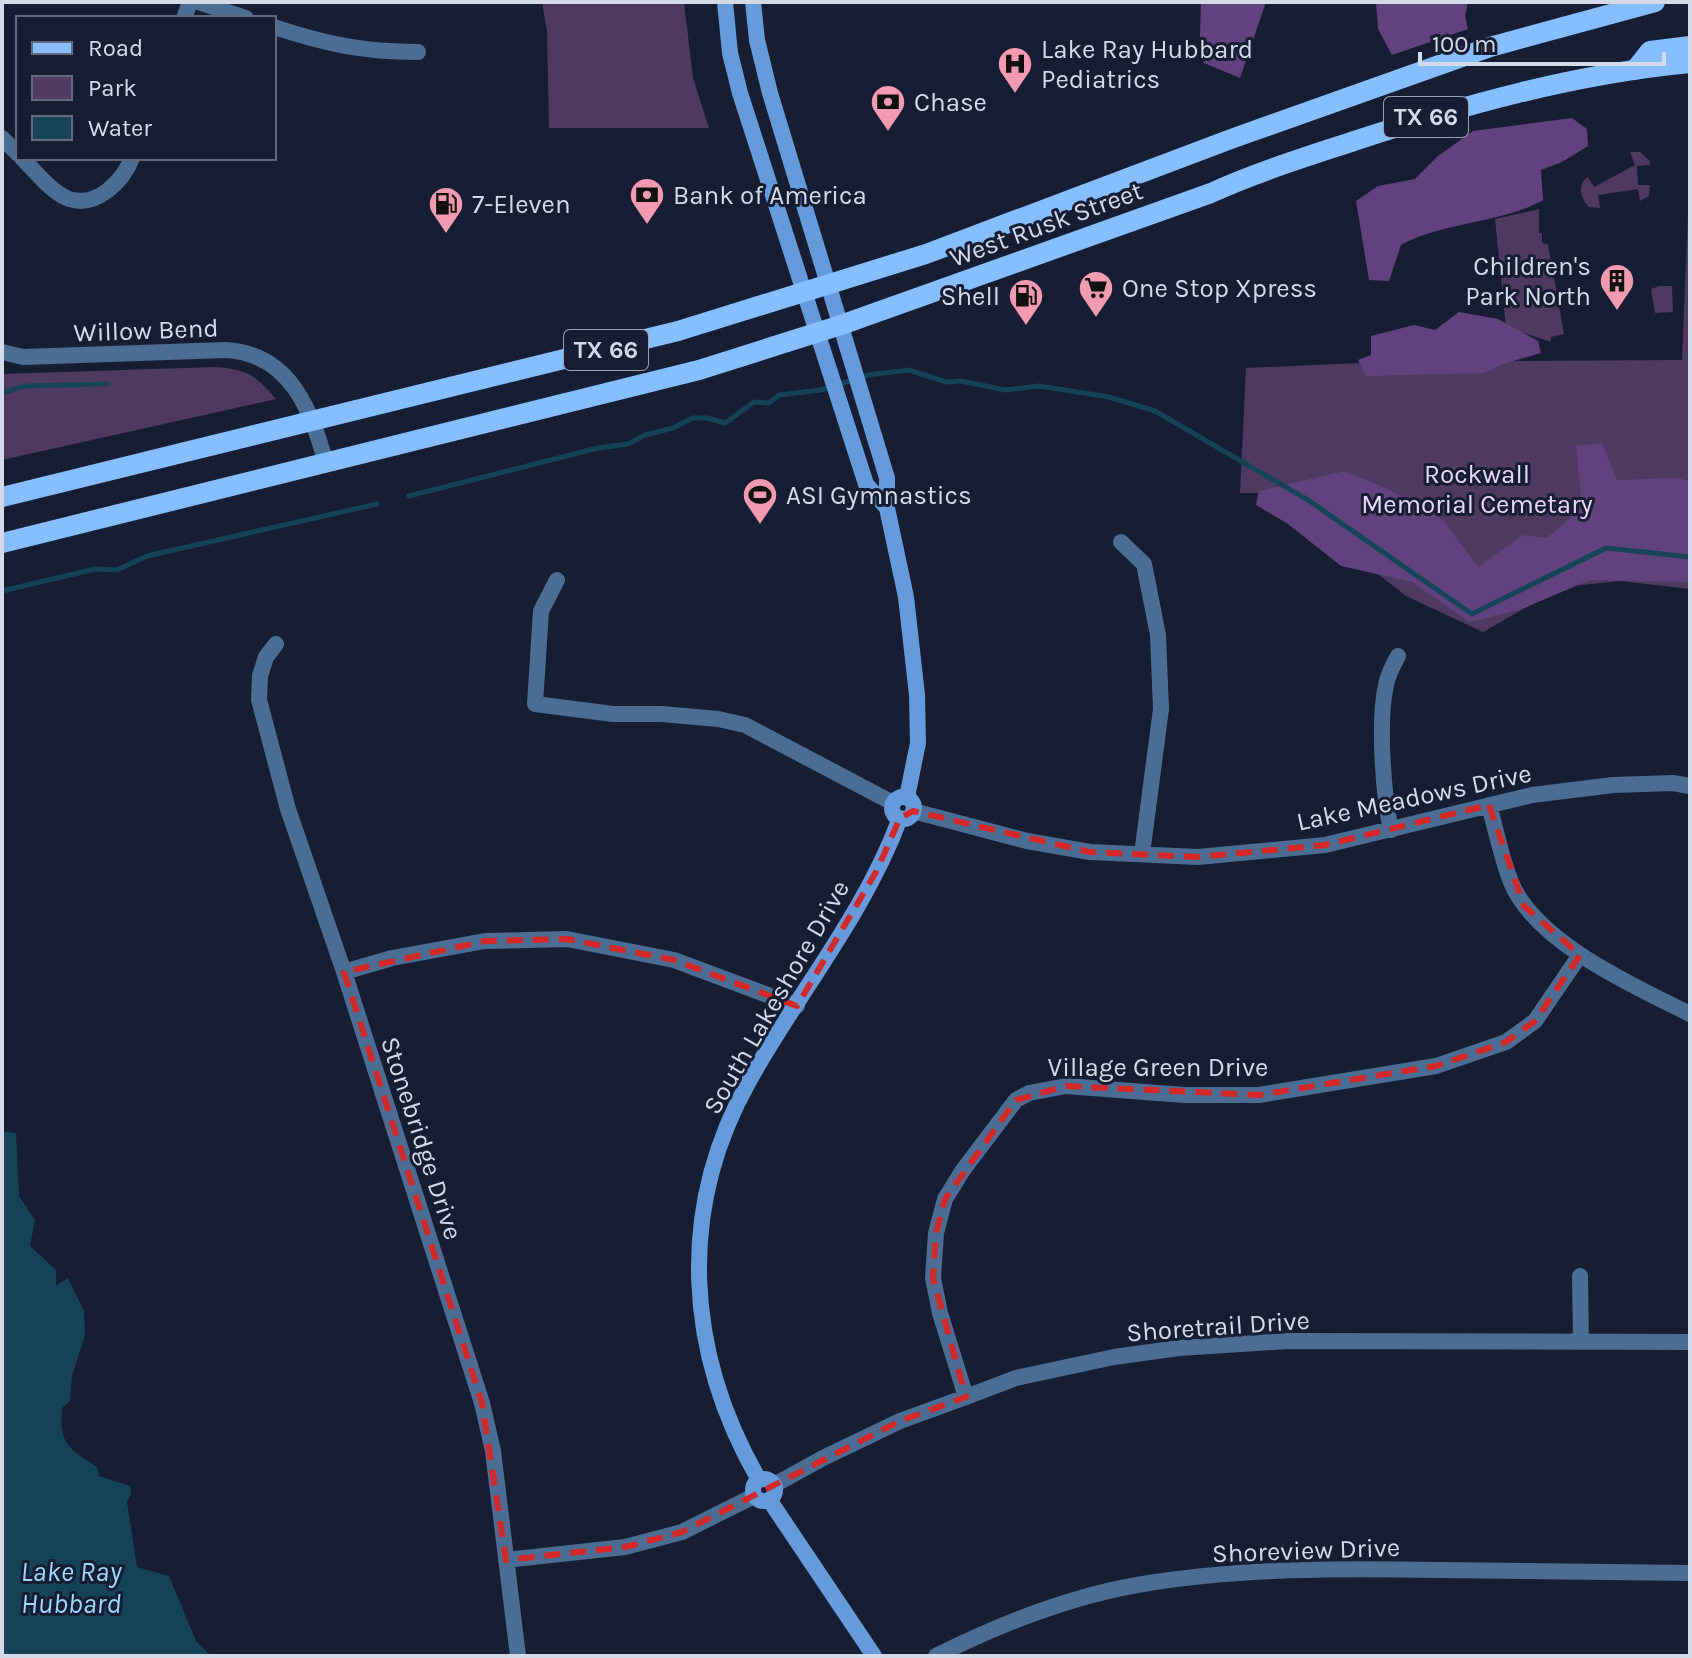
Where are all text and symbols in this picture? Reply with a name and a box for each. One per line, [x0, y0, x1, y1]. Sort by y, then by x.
legend [16, 16, 276, 160]
scale bar [1420, 16, 1664, 66]
text: 100 m [1432, 30, 1497, 58]
text: Road [88, 34, 143, 62]
place label: Lake Ray Hubbard Pediatrics [1041, 34, 1253, 95]
hospital icon: Lake Ray Hubbard Pediatrics [996, 45, 1034, 95]
text: Park [88, 74, 137, 102]
bank icon: Chase [869, 83, 907, 133]
place label: Chase [914, 87, 987, 118]
road number: TX 66 [1384, 97, 1468, 137]
text: Water [88, 114, 152, 142]
street label: West Rusk Street [946, 175, 1147, 274]
bank icon: Bank of America [628, 176, 666, 226]
place label: Bank of America [673, 180, 867, 211]
fuel station icon: 7-Eleven [427, 185, 465, 235]
place label: 7-Eleven [472, 189, 571, 220]
place label: Children's Park North [1465, 251, 1591, 312]
building icon: Children's Park North [1598, 262, 1636, 312]
supermarket icon: One Stop Xpress [1077, 269, 1115, 319]
place label: One Stop Xpress [1122, 273, 1317, 304]
fuel station icon: Shell [1007, 277, 1045, 327]
place label: Shell [941, 281, 1000, 312]
street label: Willow Bend [73, 312, 219, 349]
road number: TX 66 [564, 330, 648, 370]
park label: Rockwall Memorial Cemetary [1361, 459, 1593, 520]
sports icon: ASI Gymnastics [741, 476, 779, 526]
place label: ASI Gymnastics [786, 480, 972, 511]
street label: Lake Meadows Drive [1294, 757, 1534, 838]
street label: South Lakeshore Drive [697, 875, 856, 1120]
street label: Stonebridge Drive [374, 1033, 469, 1244]
street label: Village Green Drive [1048, 1052, 1268, 1083]
street label: Shoretrail Drive [1125, 1305, 1311, 1348]
street label: Shoreview Drive [1211, 1532, 1401, 1569]
water label: Lake Ray Hubbard [21, 1555, 122, 1620]

